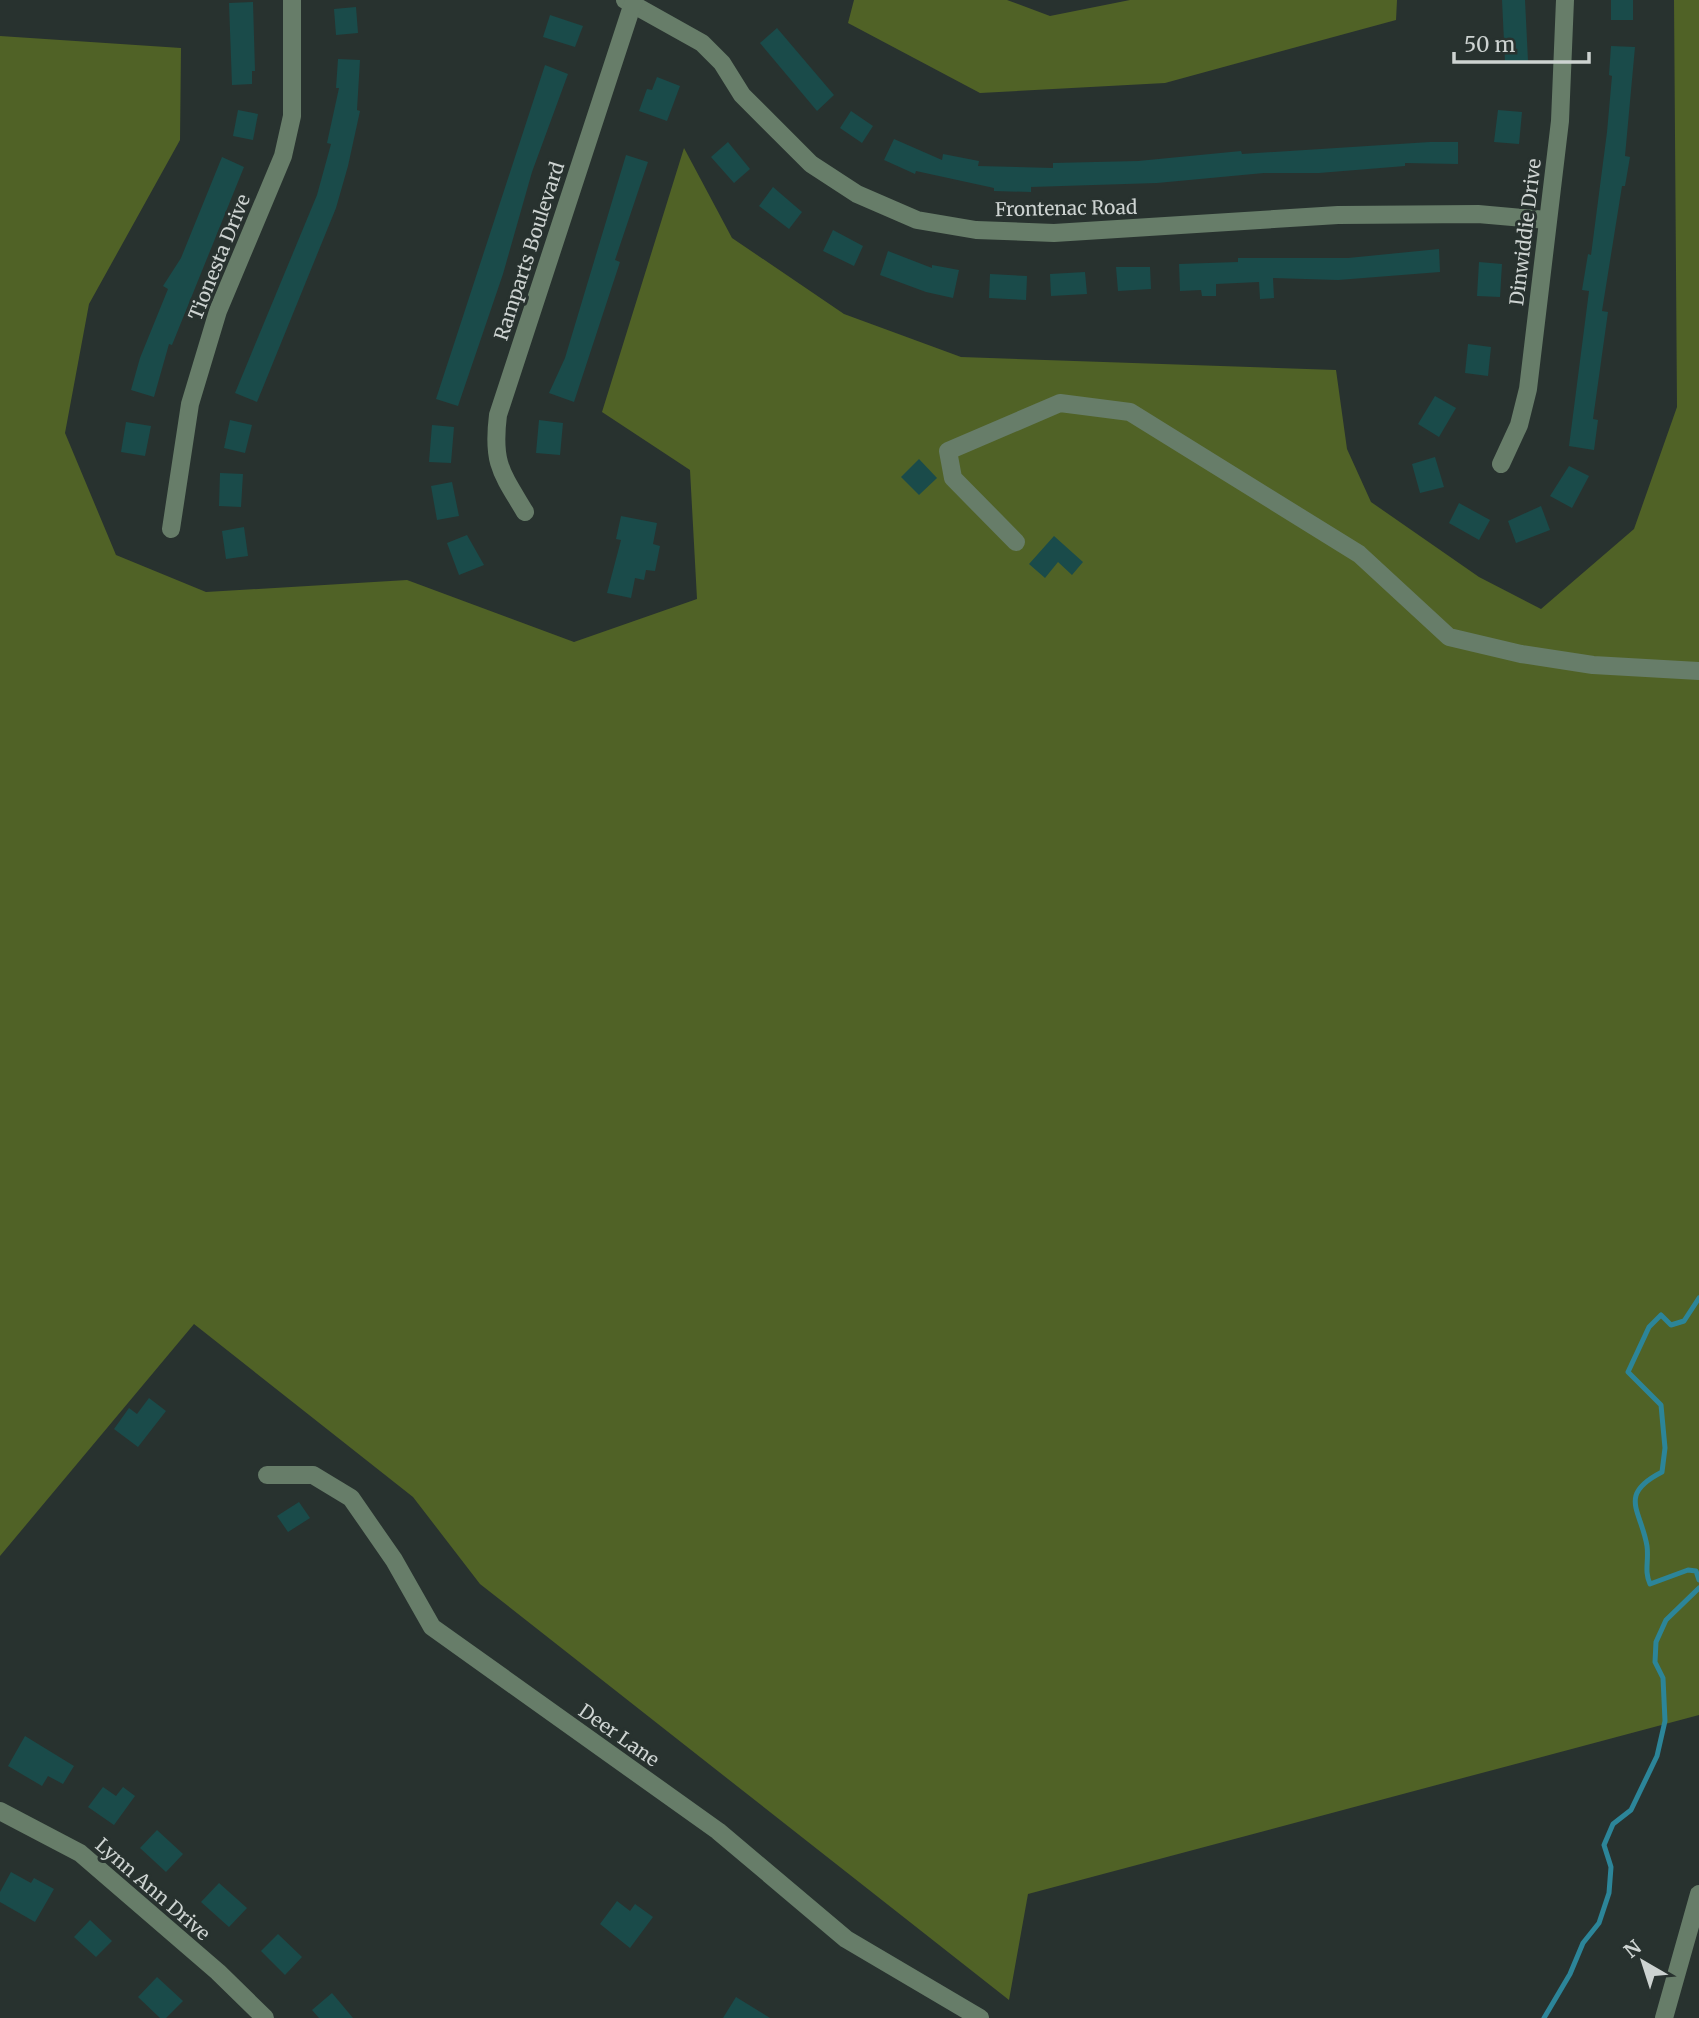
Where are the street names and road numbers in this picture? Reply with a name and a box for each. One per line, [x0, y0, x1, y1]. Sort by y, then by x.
street label: Dinwiddie Drive [1504, 157, 1546, 307]
street label: Ramparts Boulevard [489, 159, 569, 343]
street label: Tionesta Drive [183, 190, 255, 324]
street label: Frontenac Road [995, 195, 1137, 221]
street label: Deer Lane [574, 1698, 664, 1772]
street label: Lynn Ann Drive [91, 1833, 215, 1945]

